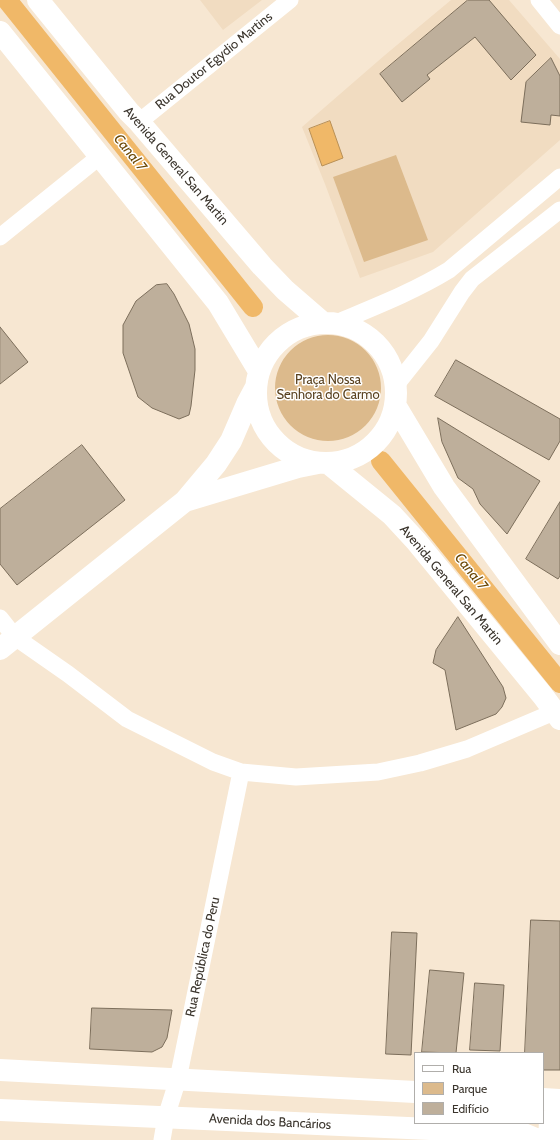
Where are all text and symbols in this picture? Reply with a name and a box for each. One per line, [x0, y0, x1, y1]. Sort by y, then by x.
street label: Rua Doutor Egydio Martins [152, 9, 276, 113]
street label: Avenida General San Martin [120, 104, 232, 228]
water label: Canal 7 [110, 131, 150, 175]
park label: Praça Nossa Senhora do Carmo [276, 372, 380, 403]
street label: Avenida General San Martin [396, 522, 506, 648]
water label: Canal 7 [451, 550, 491, 594]
street label: Rua República do Peru [183, 896, 223, 1018]
legend [414, 1052, 544, 1124]
text: Rua [452, 1061, 471, 1076]
text: Parque [452, 1081, 487, 1096]
text: Edifício [452, 1101, 489, 1116]
street label: Avenida dos Bancários [208, 1111, 332, 1133]

